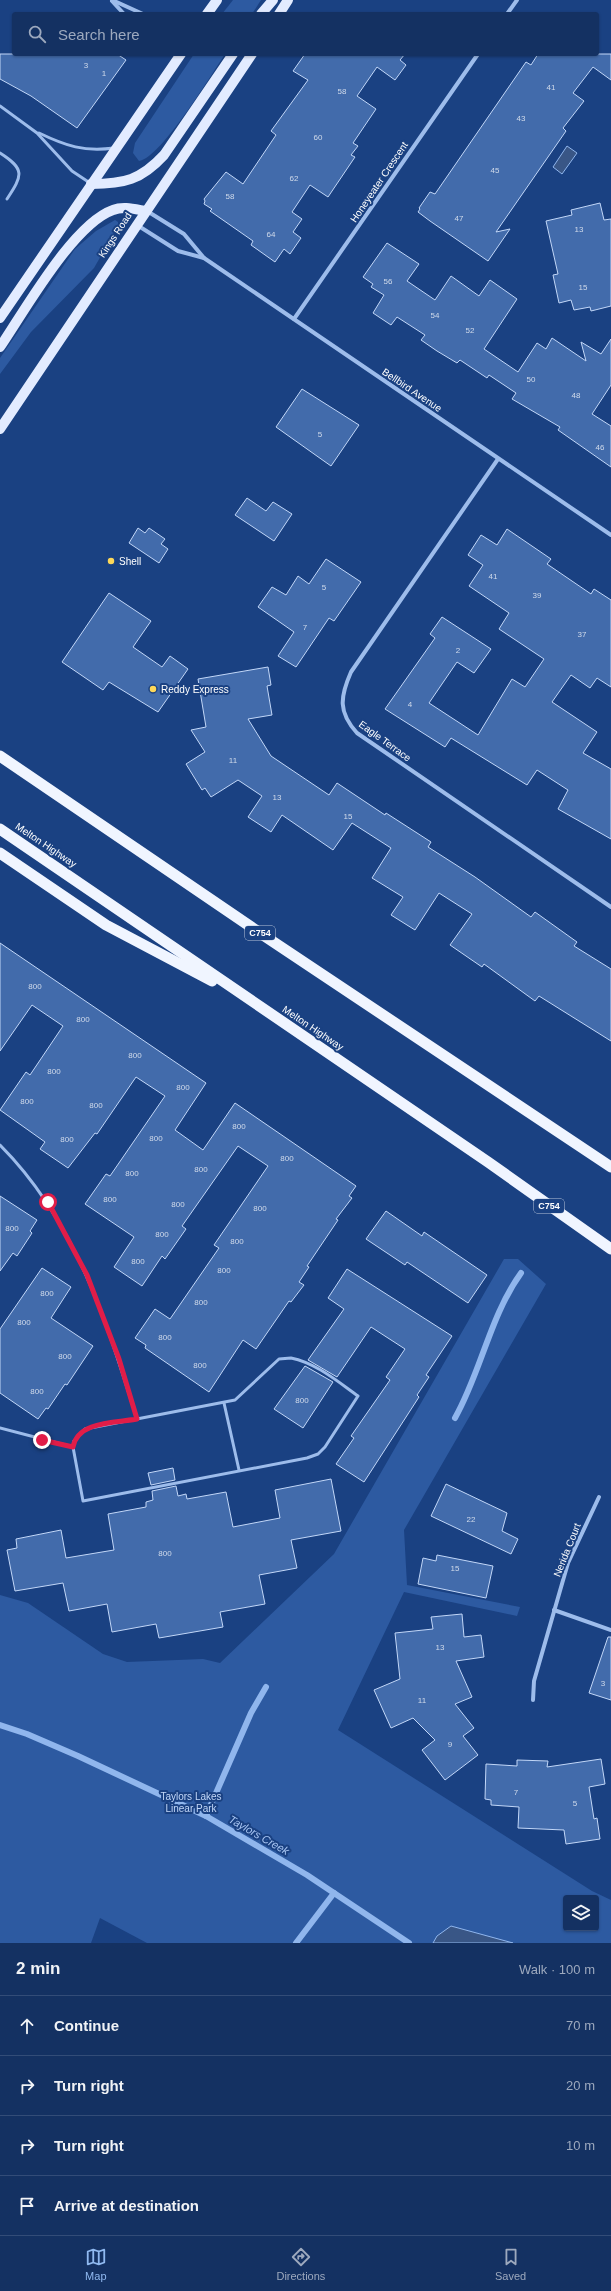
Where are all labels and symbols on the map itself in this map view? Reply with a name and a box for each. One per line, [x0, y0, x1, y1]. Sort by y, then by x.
house number: 3 [84, 61, 89, 70]
house number: 1 [102, 69, 107, 78]
house number: 41 [547, 83, 556, 92]
house number: 58 [338, 87, 347, 96]
house number: 43 [517, 114, 526, 123]
house number: 60 [314, 133, 323, 142]
street label: Honeyeater Crescent [348, 140, 410, 224]
house number: 45 [491, 166, 500, 175]
house number: 62 [290, 174, 299, 183]
house number: 58 [226, 192, 235, 201]
street label: Kings Road [96, 210, 134, 260]
house number: 47 [455, 214, 464, 223]
house number: 13 [575, 225, 584, 234]
house number: 64 [267, 230, 276, 239]
house number: 56 [384, 277, 393, 286]
house number: 15 [579, 283, 588, 292]
house number: 54 [431, 311, 440, 320]
house number: 52 [466, 326, 475, 335]
street label: Bellbird Avenue [380, 366, 444, 414]
house number: 50 [527, 375, 536, 384]
house number: 48 [572, 391, 581, 400]
house number: 5 [318, 430, 323, 439]
house number: 46 [596, 443, 605, 452]
marker: Shell [106, 556, 116, 566]
place label: Shell [119, 556, 141, 567]
house number: 41 [489, 572, 498, 581]
house number: 5 [322, 583, 327, 592]
house number: 39 [533, 591, 542, 600]
house number: 7 [303, 623, 308, 632]
house number: 37 [578, 630, 587, 639]
house number: 2 [456, 646, 461, 655]
marker: Reddy Express [148, 684, 158, 694]
place label: Reddy Express [161, 684, 229, 695]
house number: 4 [408, 700, 413, 709]
street label: Eagle Terrace [357, 718, 413, 764]
house number: 11 [229, 756, 238, 765]
house number: 13 [273, 793, 282, 802]
house number: 15 [344, 812, 353, 821]
street label: Melton Highway [13, 821, 79, 869]
road number: C754 [245, 926, 275, 940]
house number: 800 [28, 982, 42, 991]
street label: Melton Highway [280, 1004, 346, 1052]
house number: 800 [76, 1015, 90, 1024]
house number: 800 [128, 1051, 142, 1060]
house number: 800 [47, 1067, 61, 1076]
house number: 800 [176, 1083, 190, 1092]
house number: 800 [20, 1097, 34, 1106]
house number: 800 [89, 1101, 103, 1110]
house number: 800 [232, 1122, 246, 1131]
house number: 800 [149, 1134, 163, 1143]
house number: 800 [60, 1135, 74, 1144]
house number: 800 [280, 1154, 294, 1163]
house number: 800 [194, 1165, 208, 1174]
house number: 800 [125, 1169, 139, 1178]
route start [39, 1193, 57, 1211]
house number: 800 [103, 1195, 117, 1204]
road number: C754 [534, 1199, 564, 1213]
house number: 800 [171, 1200, 185, 1209]
house number: 800 [253, 1204, 267, 1213]
house number: 800 [5, 1224, 19, 1233]
house number: 800 [155, 1230, 169, 1239]
house number: 800 [230, 1237, 244, 1246]
house number: 800 [131, 1257, 145, 1266]
house number: 800 [217, 1266, 231, 1275]
house number: 800 [40, 1289, 54, 1298]
house number: 800 [194, 1298, 208, 1307]
house number: 800 [17, 1318, 31, 1327]
house number: 800 [158, 1333, 172, 1342]
house number: 800 [58, 1352, 72, 1361]
house number: 800 [193, 1361, 207, 1370]
house number: 800 [30, 1387, 44, 1396]
house number: 800 [295, 1396, 309, 1405]
route end [33, 1431, 51, 1449]
house number: 22 [467, 1515, 476, 1524]
street label: Nerida Court [551, 1521, 583, 1578]
house number: 800 [158, 1549, 172, 1558]
house number: 15 [451, 1564, 460, 1573]
house number: 13 [436, 1643, 445, 1652]
house number: 3 [601, 1679, 606, 1688]
house number: 11 [418, 1696, 427, 1705]
house number: 9 [448, 1740, 453, 1749]
house number: 7 [514, 1788, 519, 1797]
park label: Taylors Lakes Linear Park [160, 1791, 222, 1814]
house number: 5 [573, 1799, 578, 1808]
water label: Taylors Creek [227, 1813, 292, 1857]

